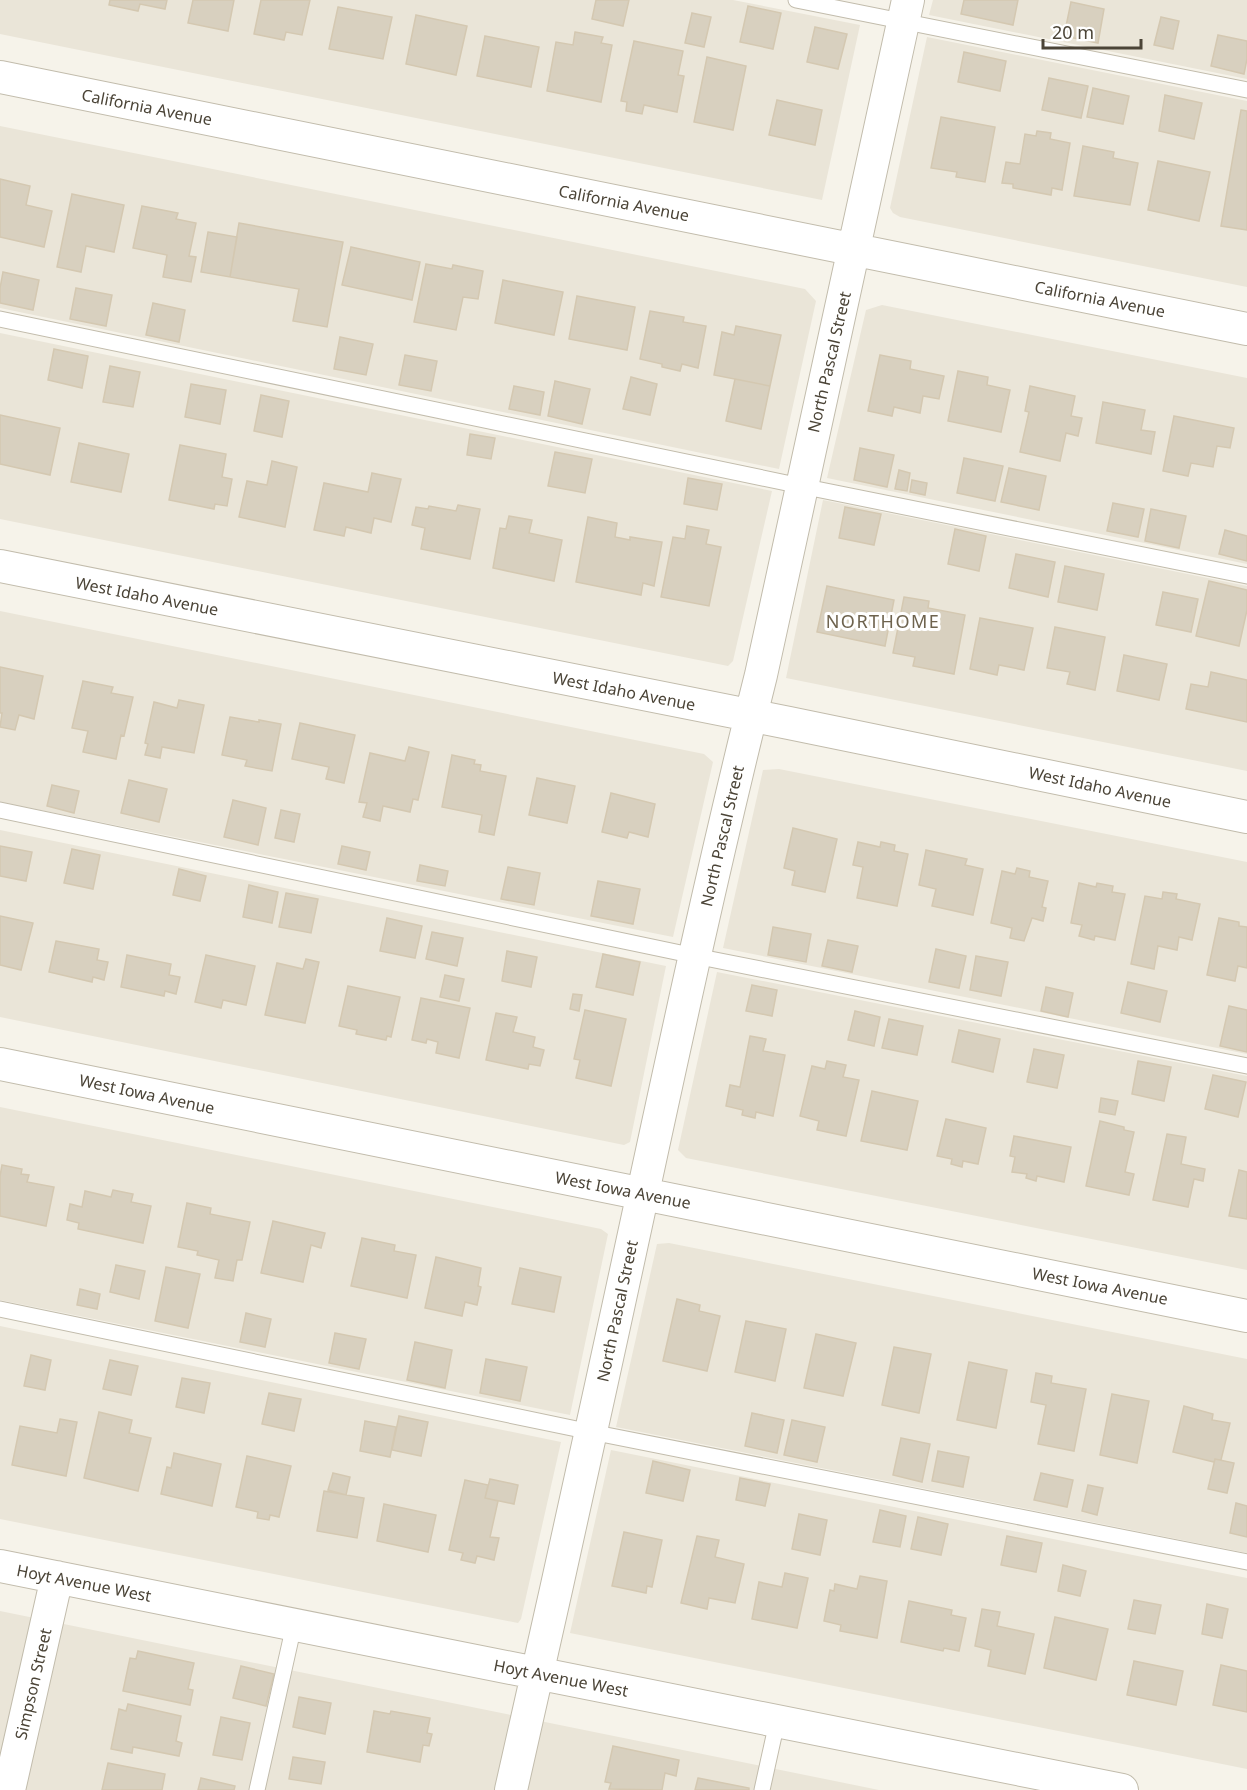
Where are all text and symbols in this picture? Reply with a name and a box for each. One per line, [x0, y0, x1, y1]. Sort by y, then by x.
scale bar [1043, 12, 1140, 50]
text: 20 m [1052, 20, 1094, 44]
street label: California Avenue [80, 84, 214, 130]
street label: California Avenue [557, 180, 691, 226]
street label: California Avenue [1033, 276, 1167, 322]
street label: North Pascal Street [802, 289, 856, 435]
street label: West Idaho Avenue [74, 571, 220, 621]
district label: NORTHOME [826, 609, 940, 633]
street label: West Idaho Avenue [551, 666, 697, 716]
street label: West Idaho Avenue [1027, 761, 1173, 813]
street label: North Pascal Street [695, 763, 749, 909]
street label: West Iowa Avenue [77, 1069, 217, 1119]
street label: West Iowa Avenue [553, 1166, 693, 1214]
street label: North Pascal Street [591, 1238, 643, 1384]
street label: West Iowa Avenue [1030, 1262, 1170, 1310]
street label: Hoyt Avenue West [15, 1559, 153, 1607]
street label: Simpson Street [9, 1626, 57, 1742]
street label: Hoyt Avenue West [492, 1654, 630, 1702]

